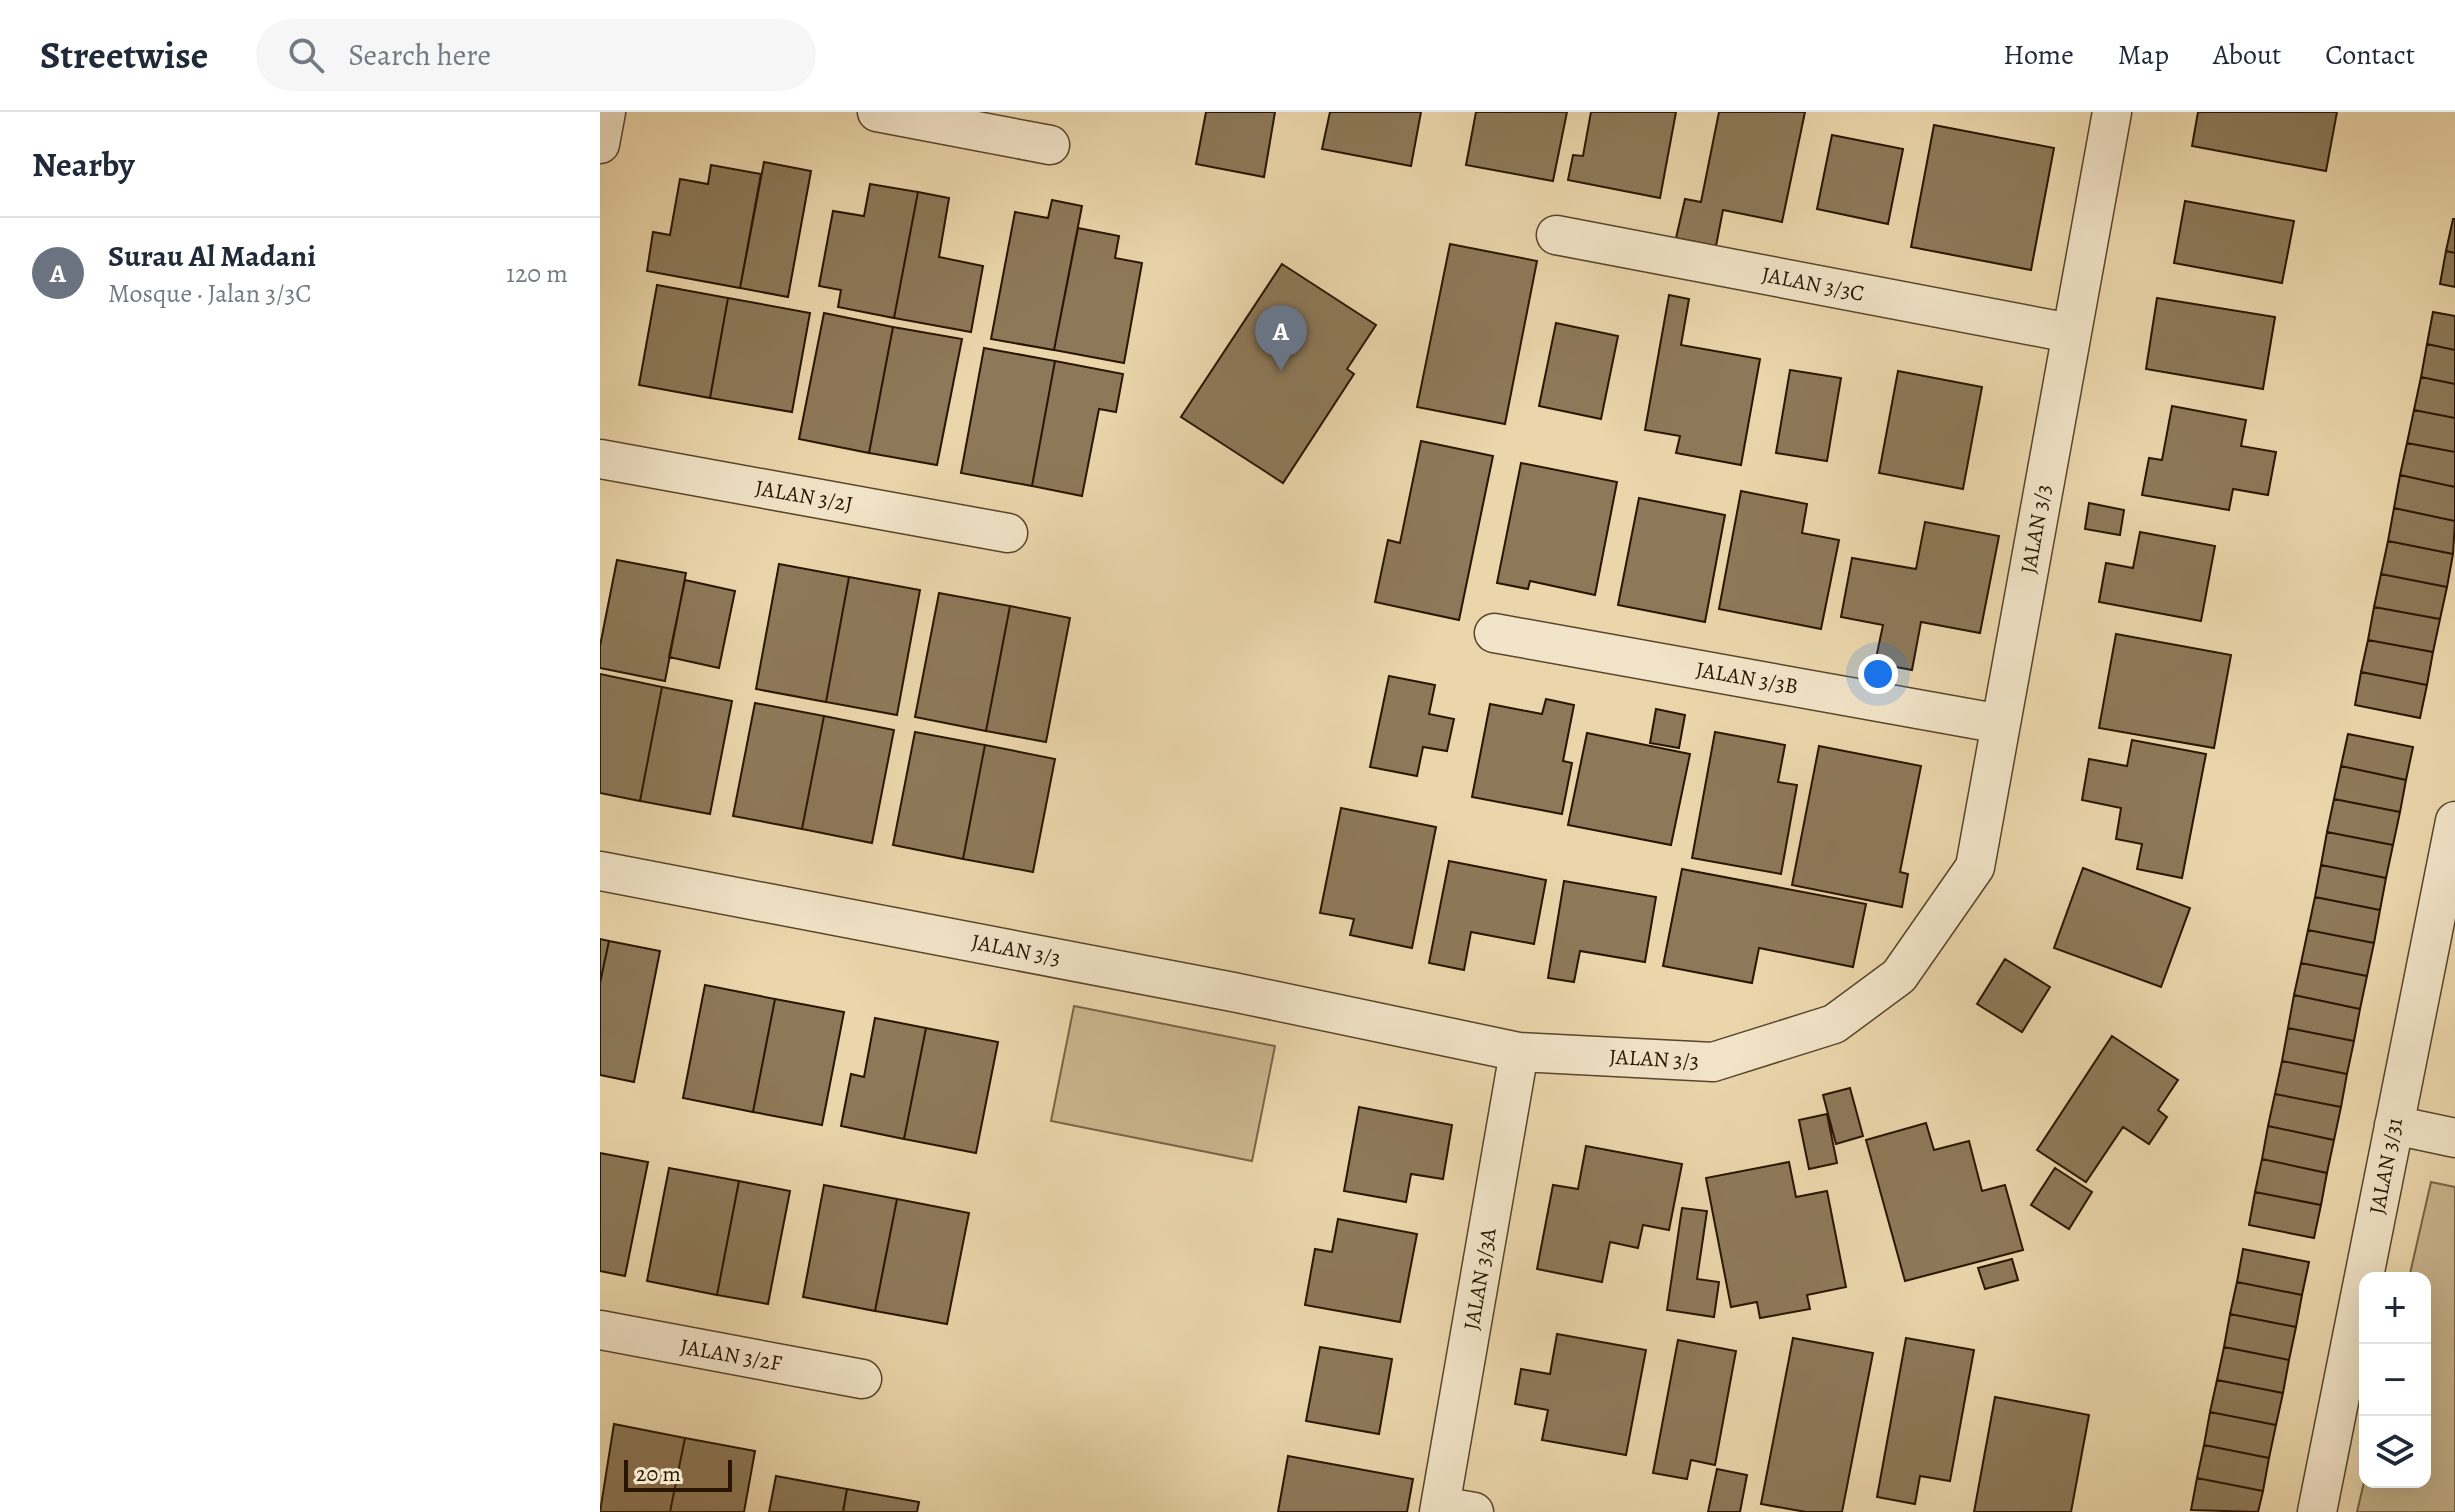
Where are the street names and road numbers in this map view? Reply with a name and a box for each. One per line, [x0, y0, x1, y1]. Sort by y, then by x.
street label: JALAN 3/3C [1759, 259, 1867, 309]
street label: JALAN 3/2J [753, 473, 855, 519]
street label: JALAN 3/3 [2013, 482, 2059, 576]
street label: JALAN 3/3B [1694, 654, 1800, 702]
street label: JALAN 3/3 [969, 927, 1063, 973]
street label: JALAN 3/3 [1608, 1042, 1700, 1076]
street label: JALAN 3/31 [2362, 1115, 2410, 1217]
street label: JALAN 3/3A [1456, 1225, 1504, 1332]
street label: JALAN 3/2F [678, 1331, 784, 1379]

